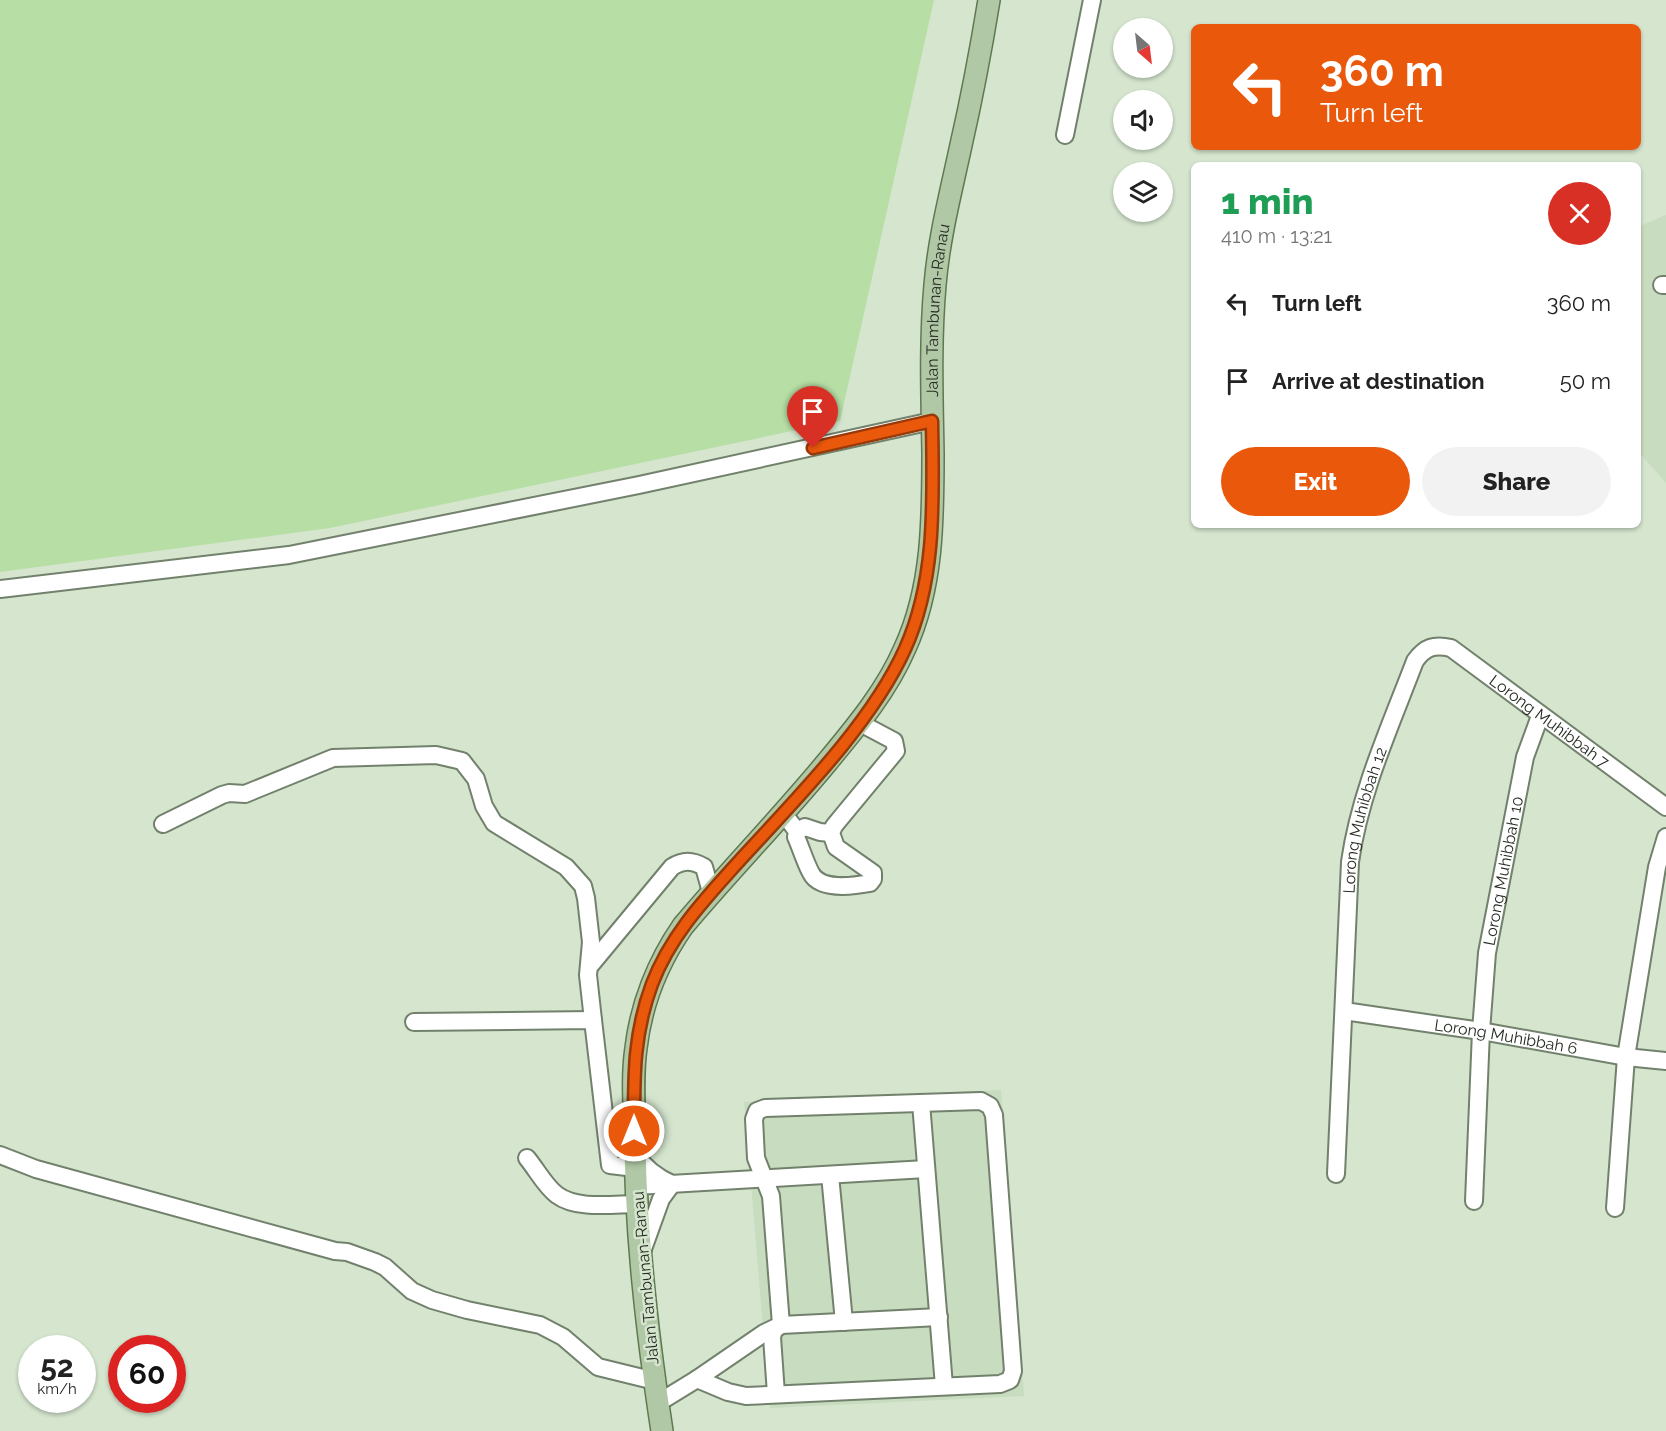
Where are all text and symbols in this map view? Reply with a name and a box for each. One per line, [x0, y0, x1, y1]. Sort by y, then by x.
north arrow [1113, 18, 1173, 78]
map controls [1113, 18, 1173, 222]
text: 360 m [1320, 47, 1444, 96]
icon: left [1221, 48, 1299, 126]
button: sound [1113, 90, 1173, 150]
text: Turn left [1320, 97, 1423, 128]
button: layers [1113, 162, 1173, 222]
text: 1 min [1221, 180, 1313, 222]
button: close [1548, 182, 1611, 245]
street label: Jalan Tambunan-Ranau [923, 222, 954, 397]
text: 410 m · 13:21 [1221, 224, 1332, 248]
icon: left [1221, 287, 1254, 320]
text: Turn left [1272, 290, 1362, 316]
text: 360 m [1547, 290, 1611, 316]
icon: arrive [1221, 365, 1254, 398]
text: Arrive at destination [1272, 368, 1485, 394]
text: 50 m [1560, 368, 1611, 394]
pin [787, 386, 838, 448]
icon: arrive [796, 395, 829, 428]
button: Exit [1221, 447, 1410, 516]
button: Share [1422, 447, 1611, 516]
street label: Lorong Muhibbah 7 [1486, 671, 1613, 772]
street label: Lorong Muhibbah 12 [1340, 744, 1391, 894]
street label: Lorong Muhibbah 10 [1480, 795, 1527, 947]
street label: Lorong Muhibbah 6 [1433, 1015, 1579, 1058]
position arrow [602, 1099, 666, 1163]
street label: Jalan Tambunan-Ranau [628, 1191, 663, 1365]
speed limit sign: 60 [108, 1335, 186, 1413]
text: 52 [40, 1349, 74, 1384]
text: km/h [37, 1380, 77, 1398]

